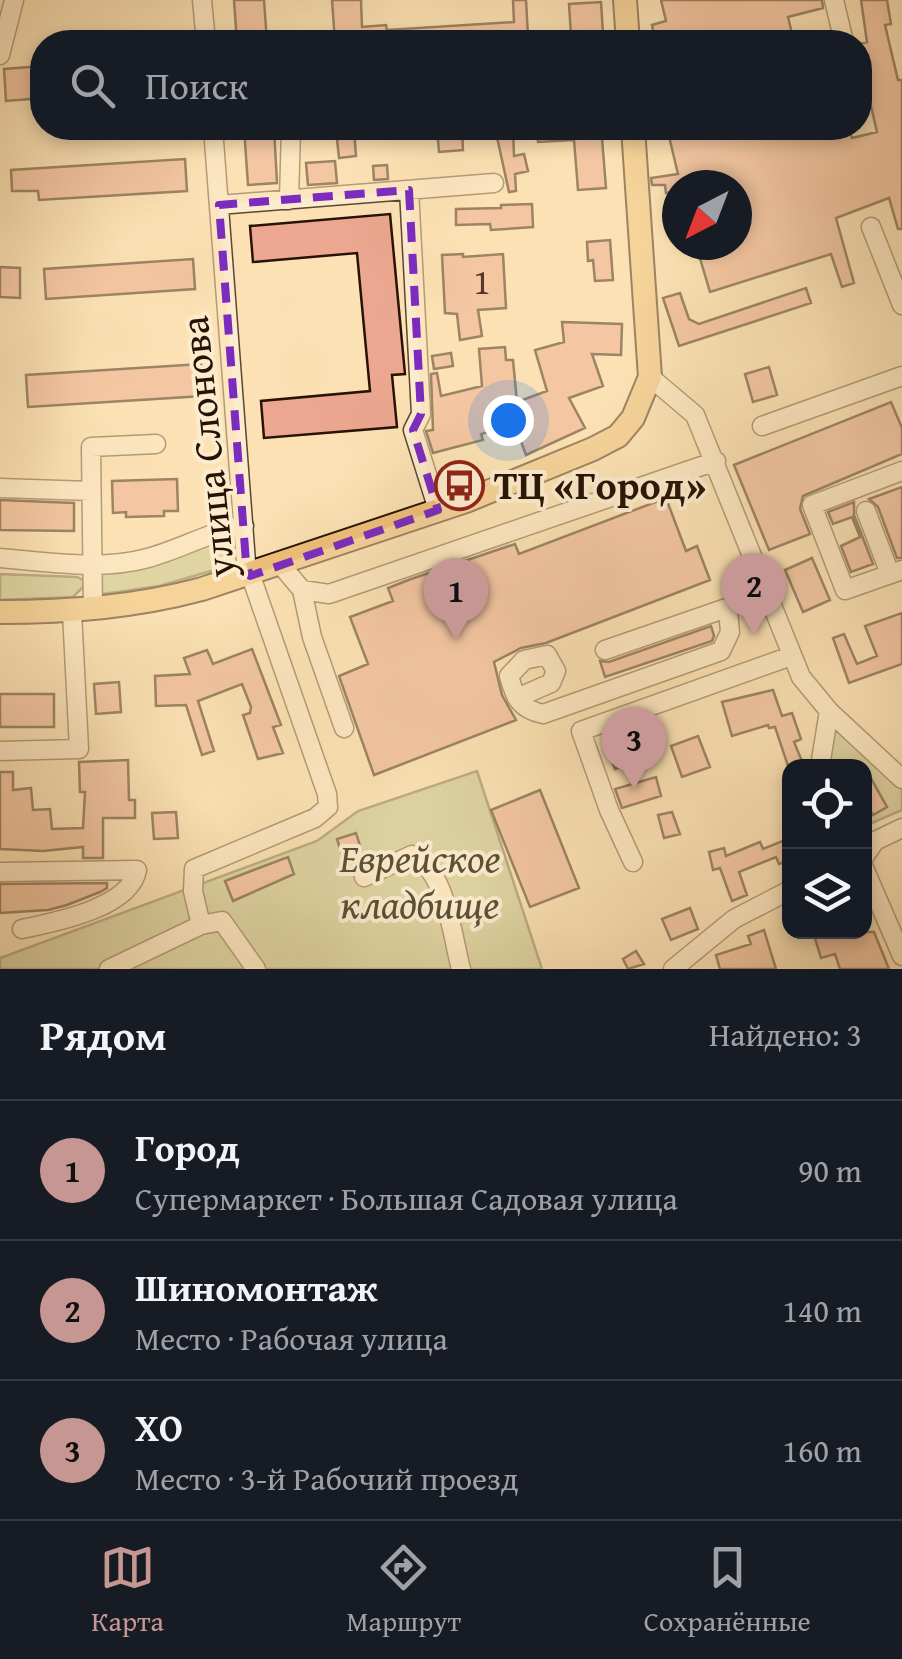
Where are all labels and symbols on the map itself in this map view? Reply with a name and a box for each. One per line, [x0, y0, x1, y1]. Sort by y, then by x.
north arrow [662, 170, 752, 260]
house number: 1 [474, 256, 490, 307]
street label: улица Слонова [163, 313, 250, 582]
your location [483, 395, 534, 446]
place label: ТЦ «Город» [494, 455, 706, 514]
bus stop icon: ТЦ «Город» [433, 459, 485, 511]
pin: 2 [722, 552, 786, 635]
pin: 1 [424, 558, 488, 640]
pin: 3 [602, 706, 666, 789]
park label: Еврейское кладбище [338, 828, 501, 933]

